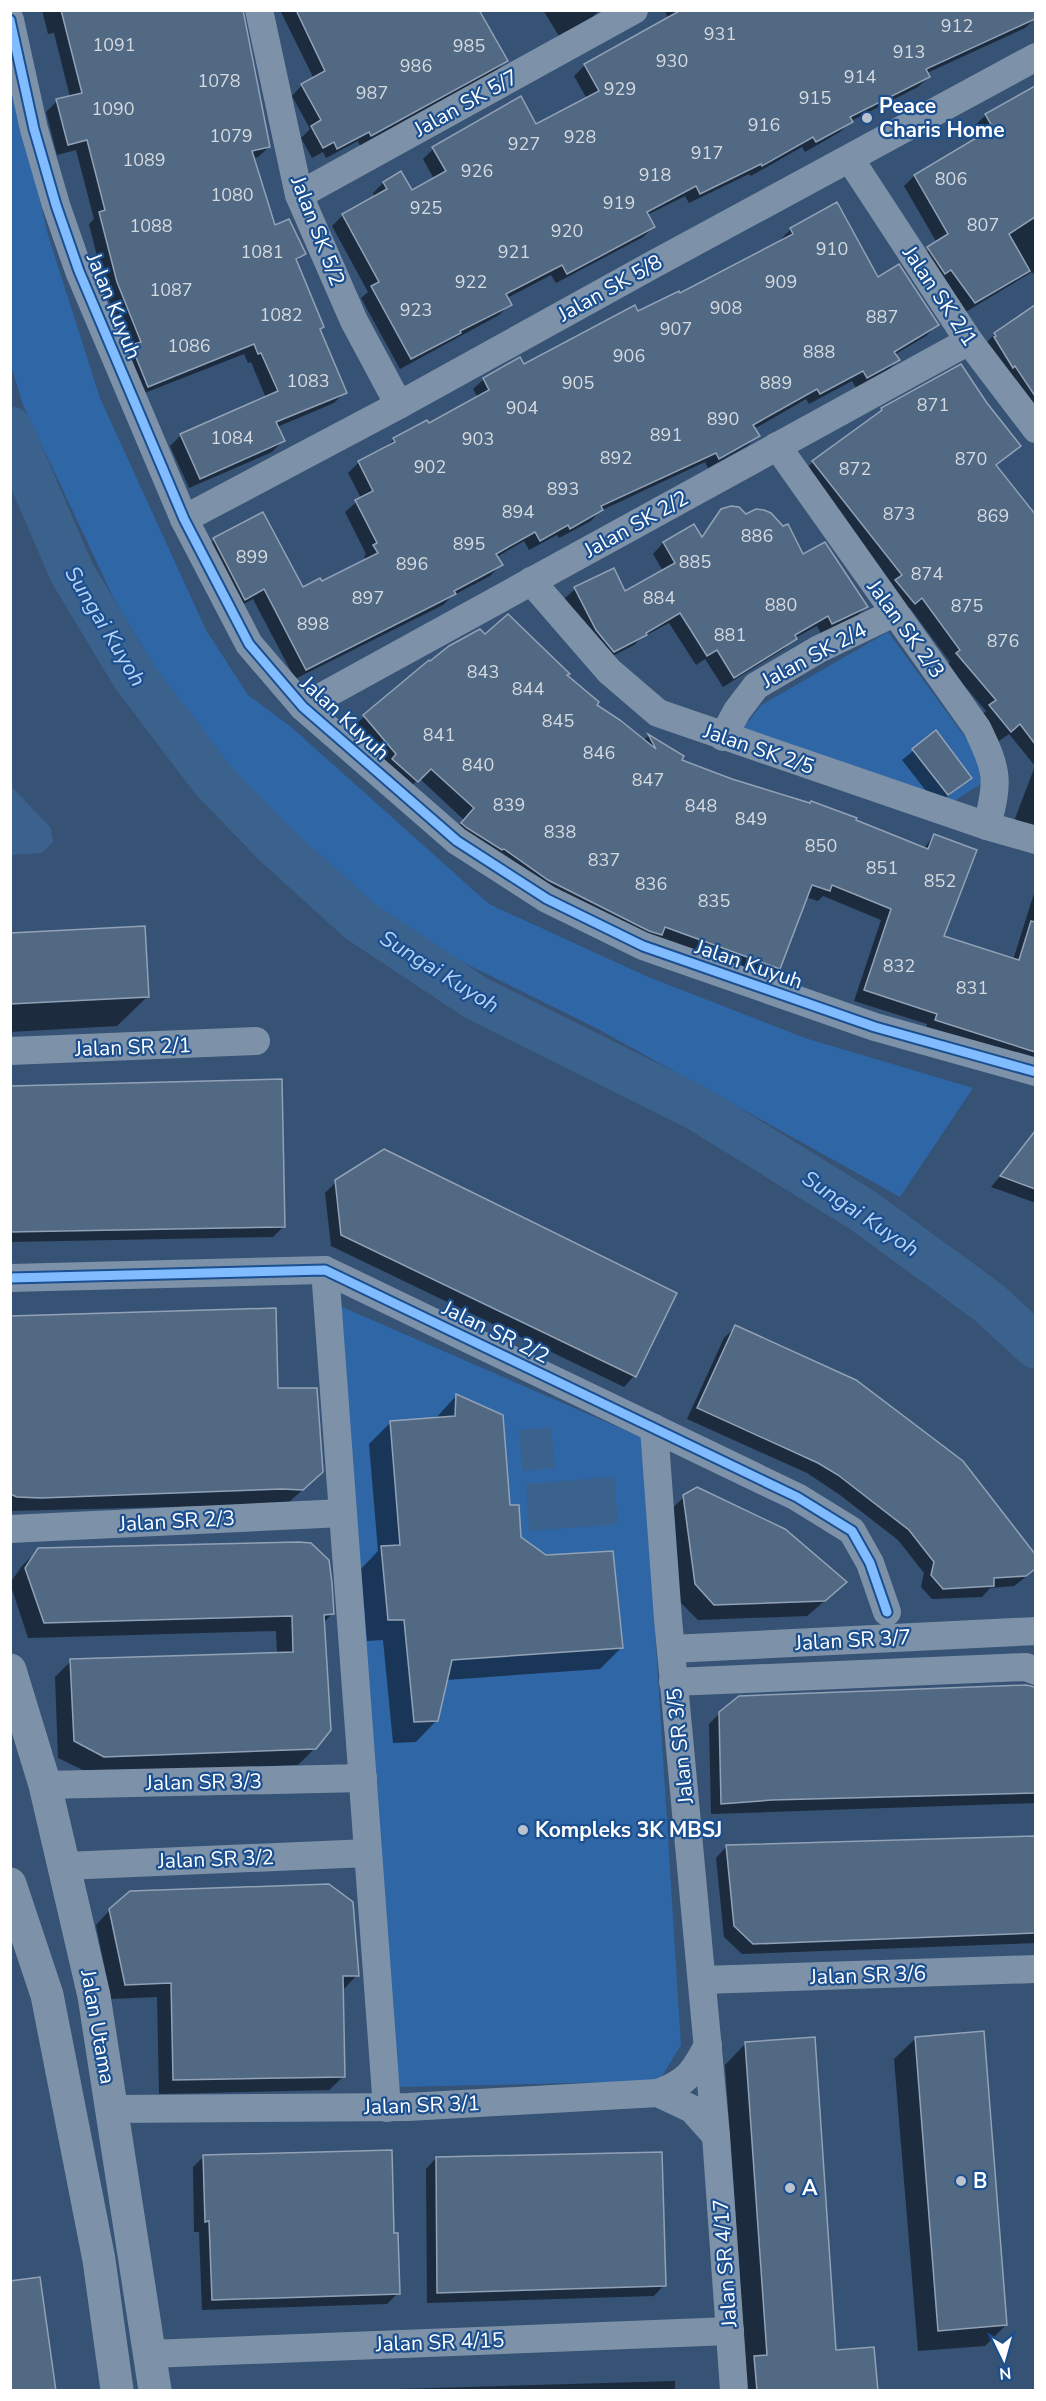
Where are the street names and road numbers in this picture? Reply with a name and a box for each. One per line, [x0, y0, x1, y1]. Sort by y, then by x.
street label: Jalan SK 5/7 [408, 63, 523, 144]
street label: Jalan SK 5/2 [284, 171, 352, 290]
street label: Jalan SK 2/1 [896, 240, 984, 352]
street label: Jalan Kuyuh [80, 248, 148, 363]
street label: Jalan SK 5/8 [552, 248, 667, 329]
street label: Jalan SK 2/2 [578, 484, 693, 565]
street label: Jalan SK 2/3 [860, 573, 951, 684]
street label: Jalan SK 2/4 [756, 616, 871, 695]
street label: Jalan Kuyuh [294, 669, 395, 766]
street label: Jalan SK 2/5 [699, 717, 818, 781]
street label: Jalan Kuyuh [691, 932, 806, 995]
street label: Jalan SR 2/1 [73, 1031, 192, 1063]
street label: Jalan SR 2/2 [437, 1294, 554, 1370]
street label: Jalan SR 2/3 [117, 1504, 236, 1538]
street label: Jalan SR 3/7 [793, 1623, 912, 1657]
street label: Jalan SR 3/5 [660, 1687, 700, 1806]
street label: Jalan SR 3/3 [145, 1767, 262, 1797]
street label: Jalan SR 3/2 [156, 1843, 275, 1875]
street label: Jalan SR 3/6 [808, 1959, 927, 1991]
street label: Jalan Utama [74, 1967, 122, 2086]
street label: Jalan SR 3/1 [362, 2089, 481, 2121]
street label: Jalan SR 4/17 [707, 2198, 744, 2329]
street label: Jalan SR 4/15 [374, 2326, 505, 2358]

